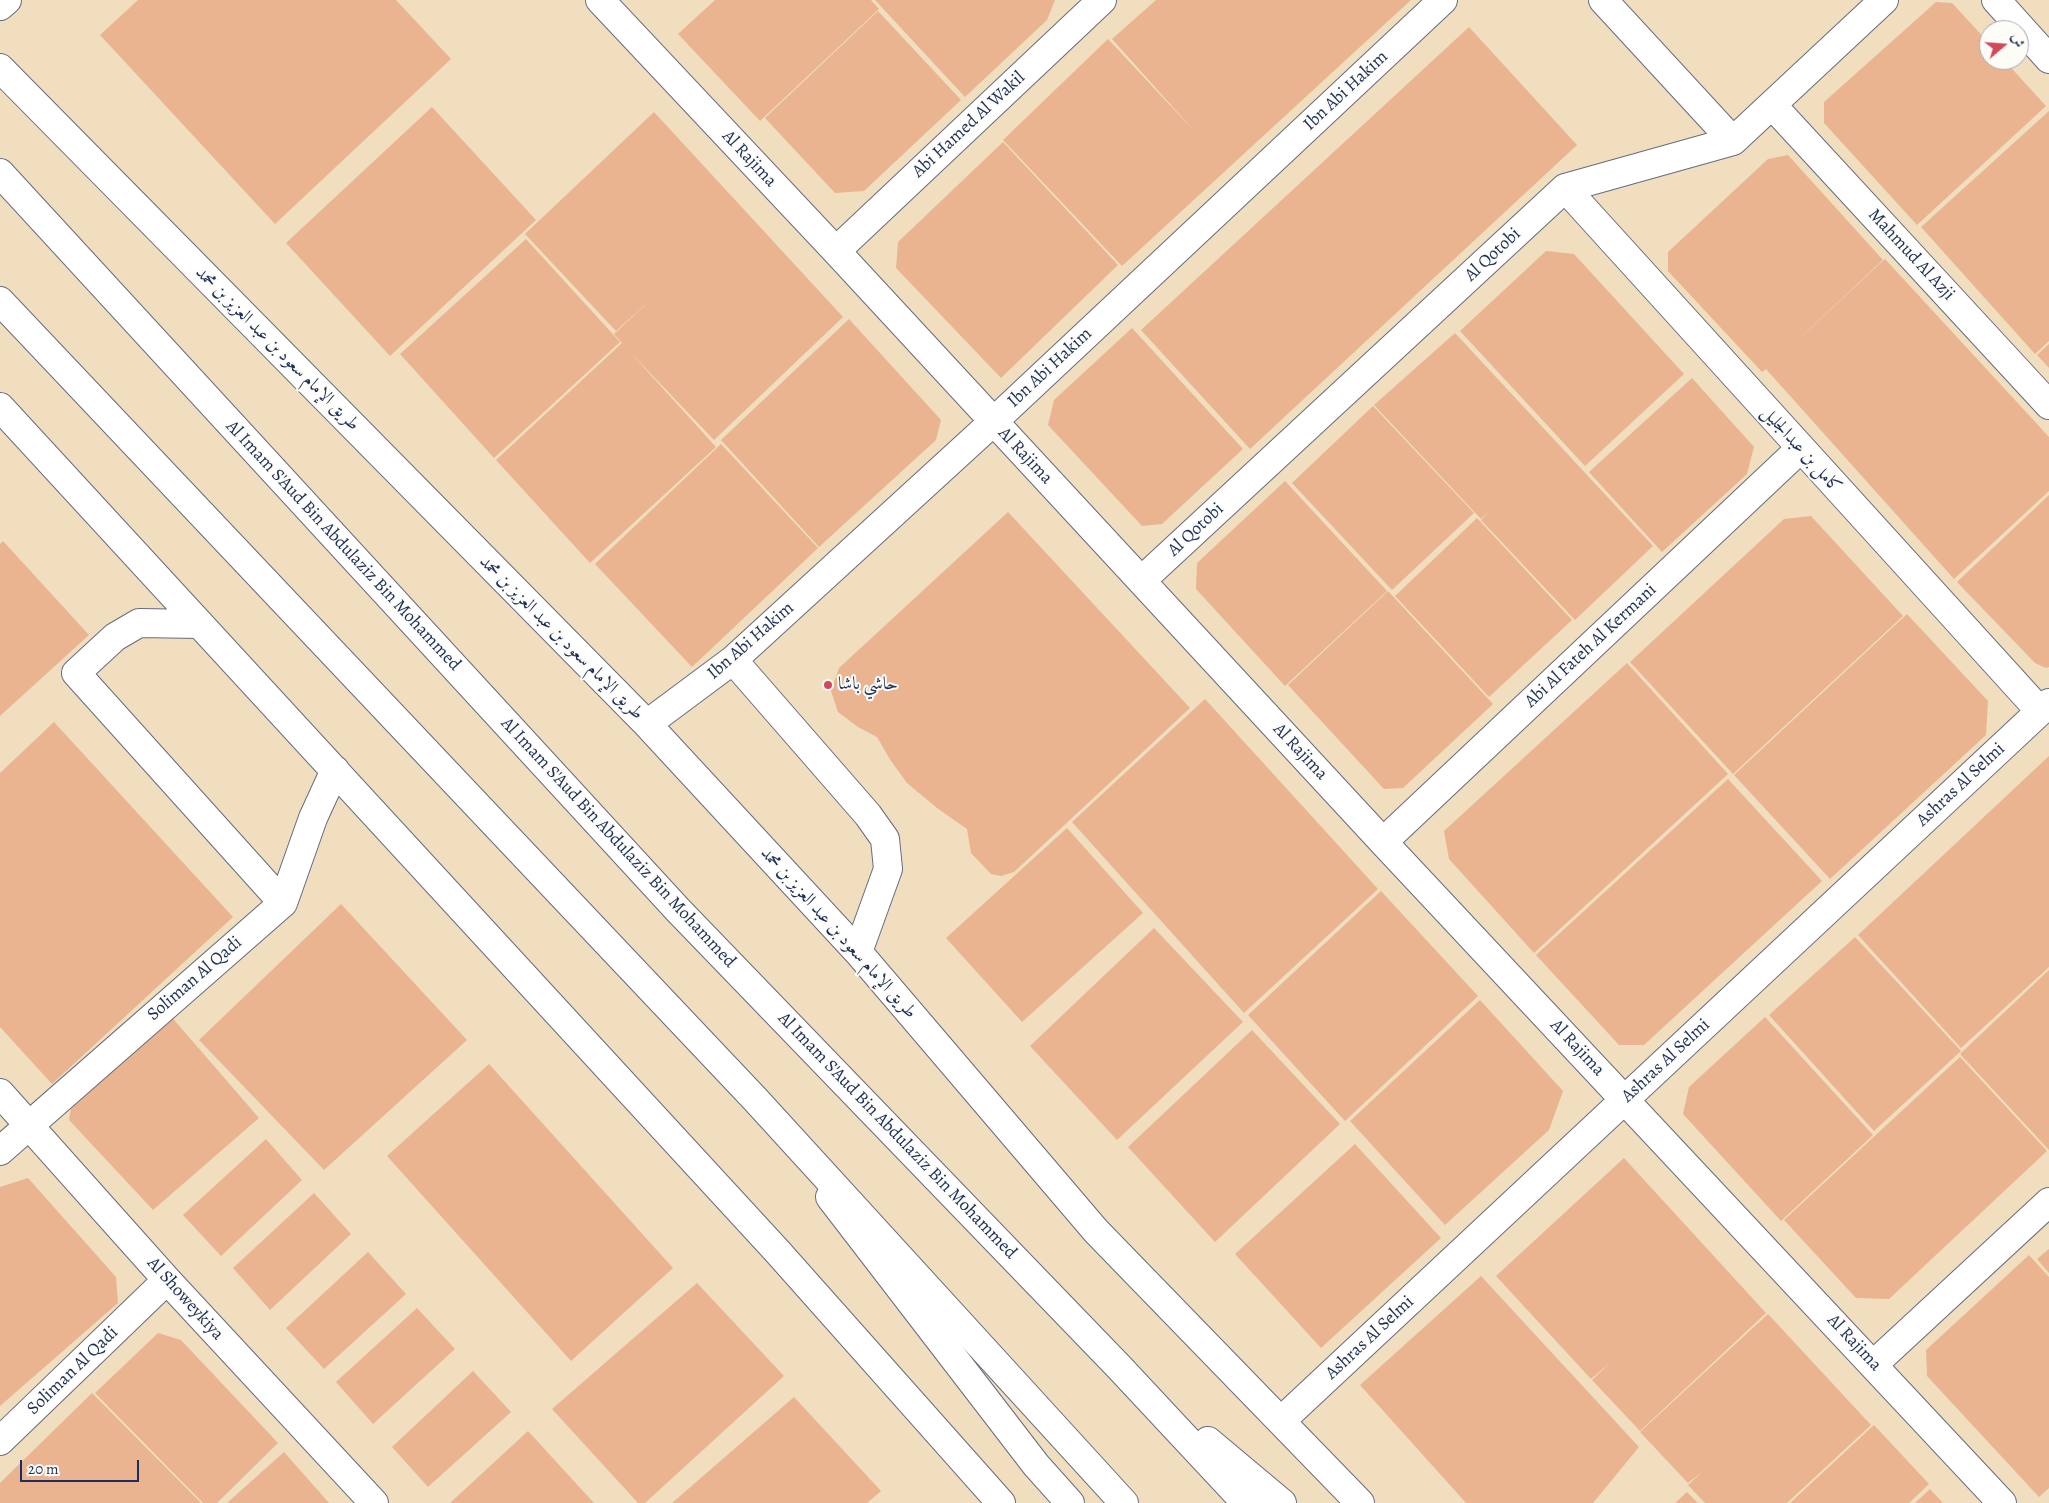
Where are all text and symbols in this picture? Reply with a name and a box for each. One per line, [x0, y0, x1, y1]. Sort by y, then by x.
north arrow [1979, 20, 2029, 70]
text: ش [2007, 31, 2029, 50]
street label: Ibn Abi Hakim [1299, 46, 1393, 136]
street label: Abi Hamed Al Wakil [908, 67, 1030, 183]
street label: Al Rajima [717, 126, 781, 192]
street label: Mahmud Al Azji [1863, 205, 1959, 305]
street label: Al Qotobi [1460, 224, 1526, 286]
street label: طريق الإمام سعود بن عبد العزيز بن محمد [190, 262, 364, 436]
street label: Ibn Abi Hakim [1003, 323, 1097, 413]
street label: كامل بن عبدالجليل [1756, 402, 1846, 498]
street label: Al Imam S'Aud Bin Abdulaziz Bin Mohammed [221, 416, 465, 676]
street label: Al Rajima [993, 423, 1057, 489]
street label: Al Qotobi [1163, 499, 1229, 561]
street label: طريق الإمام سعود بن عبد العزيز بن محمد [474, 551, 648, 725]
street label: Abi Al Fateh Al Kermani [1521, 579, 1661, 713]
street label: Ibn Abi Hakim [703, 598, 799, 684]
place label: حاشي باشا [838, 674, 898, 696]
marker: حاشي باشا [822, 679, 834, 691]
street label: Al Imam S'Aud Bin Abdulaziz Bin Mohammed [496, 713, 740, 973]
street label: Al Rajima [1268, 719, 1332, 785]
street label: Ashras Al Selmi [1912, 739, 2010, 831]
street label: طريق الإمام سعود بن عبد العزيز بن محمد [755, 843, 921, 1023]
street label: Soliman Al Qadi [143, 932, 247, 1026]
street label: Al Imam S'Aud Bin Abdulaziz Bin Mohammed [773, 1008, 1021, 1264]
street label: Al Rajima [1545, 1015, 1609, 1081]
street label: Ashras Al Selmi [1617, 1015, 1715, 1107]
street label: Al Showeykiya [142, 1253, 228, 1345]
street label: Ashras Al Selmi [1321, 1292, 1419, 1384]
street label: Al Rajima [1822, 1310, 1886, 1376]
street label: Soliman Al Qadi [23, 1322, 123, 1420]
scale bar [22, 1450, 141, 1482]
text: 20 m [28, 1459, 59, 1479]

